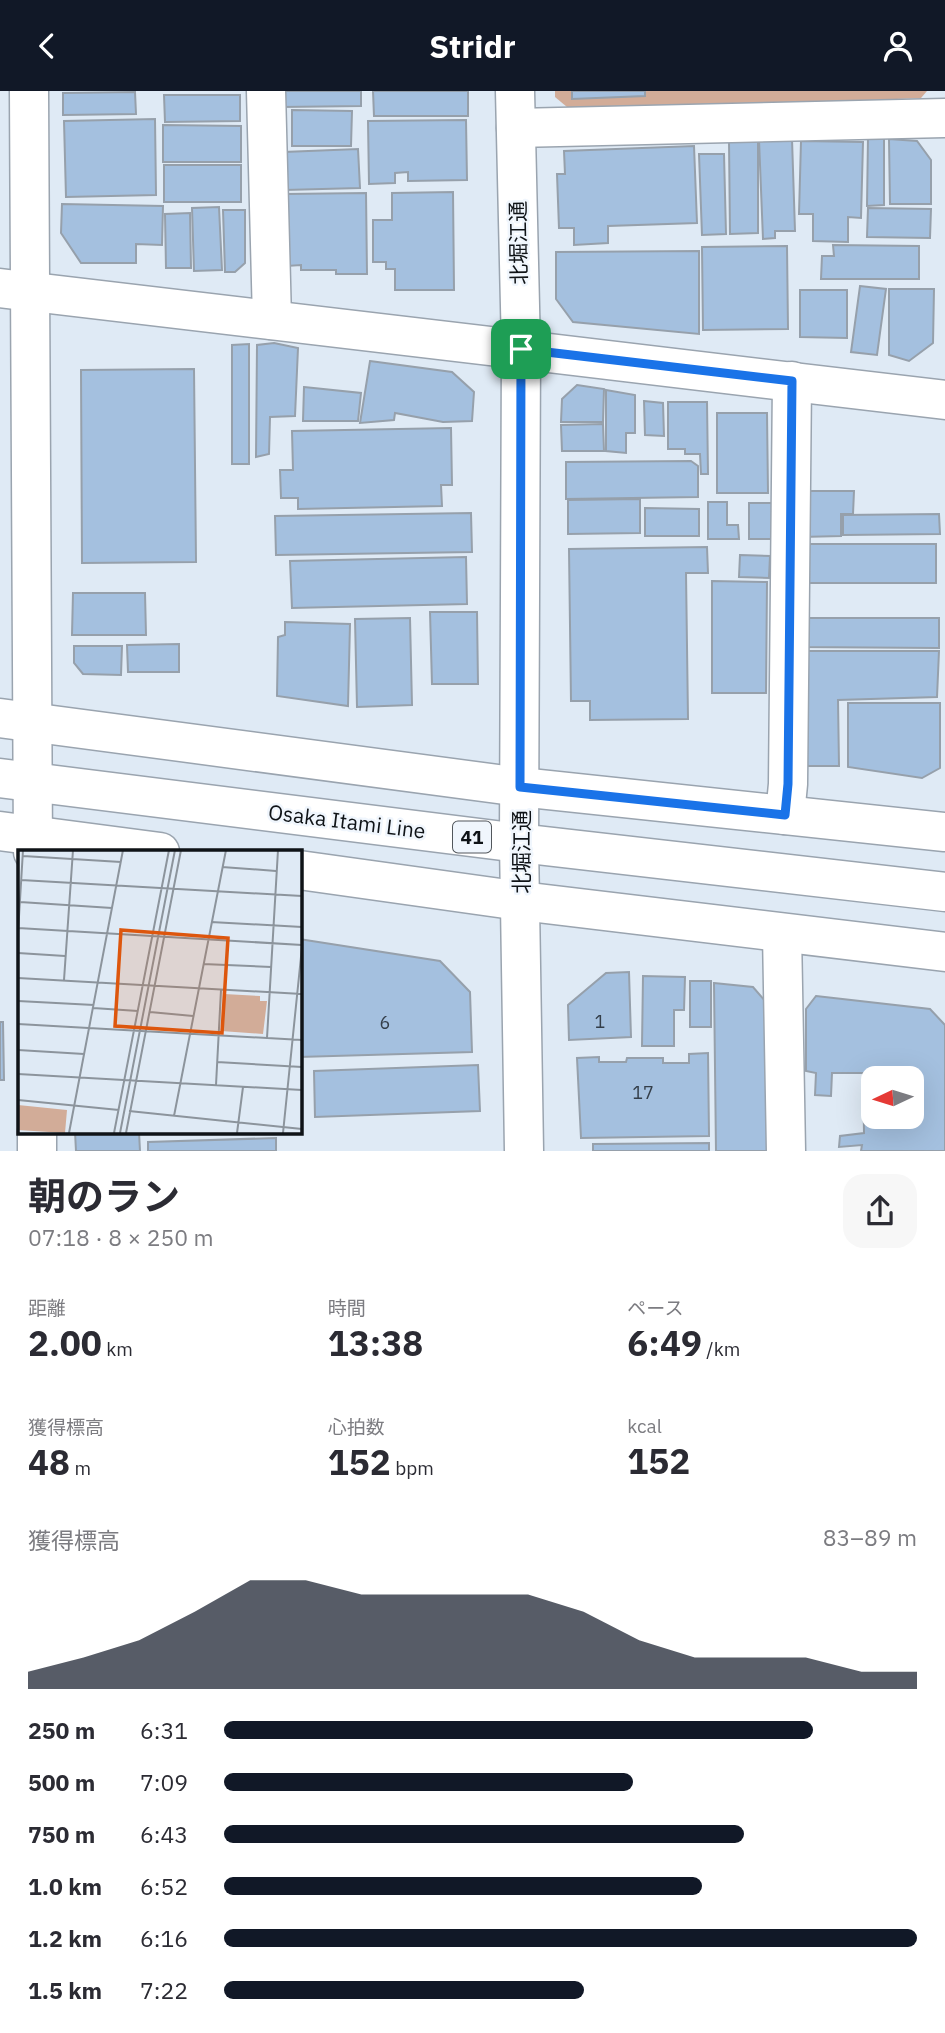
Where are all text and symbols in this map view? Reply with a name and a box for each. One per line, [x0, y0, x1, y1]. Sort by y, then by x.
text: Stridr [429, 25, 516, 67]
icon: back [28, 27, 66, 65]
icon: person [879, 27, 917, 65]
street label: 北堀江通 [503, 201, 533, 285]
pin [491, 319, 551, 379]
icon: arrive [502, 330, 540, 368]
street label: Osaka Itami Line [267, 797, 427, 845]
street label: 北堀江通 [507, 810, 535, 894]
road number: 41 [453, 821, 491, 853]
inset map [18, 850, 301, 1133]
house number: 1 [595, 1010, 605, 1033]
house number: 6 [380, 1011, 390, 1034]
north arrow [861, 1066, 924, 1129]
map controls [861, 1066, 924, 1129]
house number: 17 [632, 1081, 654, 1104]
text: 朝のラン [28, 1171, 180, 1220]
button: share [843, 1174, 917, 1248]
text: 07:18 · 8 × 250 m [28, 1222, 214, 1252]
text: 距離 [28, 1296, 66, 1320]
text: 時間 [328, 1296, 366, 1320]
text: ペース [627, 1296, 683, 1320]
text: 2.00 [28, 1320, 102, 1366]
text: 13:38 [328, 1320, 423, 1366]
text: 6:49 [627, 1320, 702, 1366]
text: km [102, 1337, 133, 1361]
text: /km [702, 1337, 740, 1361]
text: kcal [627, 1414, 662, 1438]
text: 獲得標高 [28, 1415, 104, 1439]
text: 心拍数 [328, 1415, 385, 1439]
text: 152 [627, 1438, 690, 1484]
text: 48 [28, 1439, 70, 1485]
text: 152 [328, 1439, 391, 1485]
text: m [70, 1456, 91, 1480]
text: bpm [391, 1456, 434, 1480]
text: 83–89 m [823, 1522, 917, 1552]
text: 獲得標高 [28, 1525, 120, 1555]
text: 250 m [28, 1715, 95, 1745]
text: 6:31 [140, 1715, 188, 1745]
text: 500 m [28, 1767, 95, 1797]
text: 7:09 [140, 1767, 188, 1797]
text: 750 m [28, 1819, 95, 1849]
text: 6:43 [140, 1819, 188, 1849]
text: 1.0 km [28, 1871, 102, 1901]
text: 6:52 [140, 1871, 188, 1901]
text: 1.2 km [28, 1923, 102, 1953]
text: 6:16 [140, 1923, 188, 1953]
text: 1.5 km [28, 1975, 102, 2005]
text: 7:22 [140, 1975, 188, 2005]

